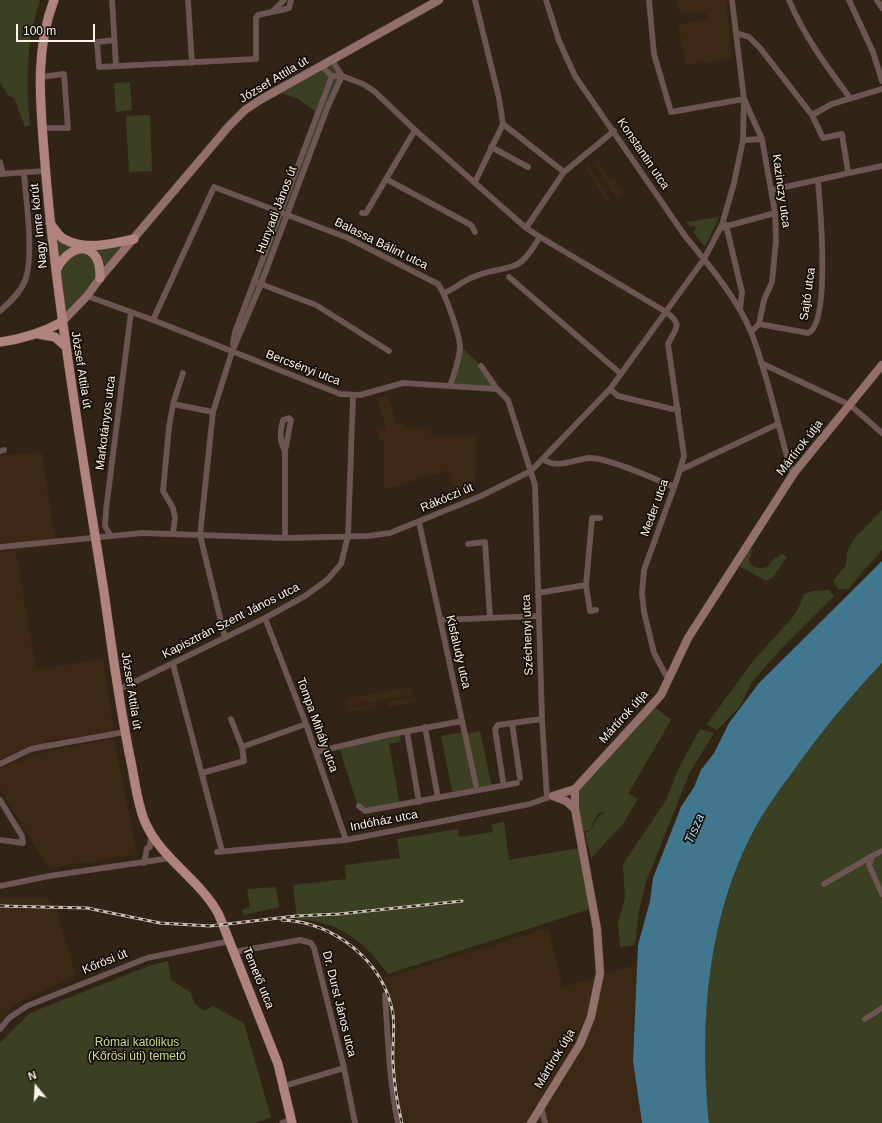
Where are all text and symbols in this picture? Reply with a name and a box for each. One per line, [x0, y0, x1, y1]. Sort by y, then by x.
scale bar [18, 16, 97, 42]
text: 100 m [23, 24, 56, 38]
street label: József Attila út [237, 54, 311, 106]
street label: Konstantin utca [614, 116, 672, 192]
street label: Kazinczy utca [769, 153, 793, 229]
street label: Hunyadi János út [254, 164, 300, 256]
street label: Nagy Imre körút [27, 183, 51, 269]
street label: Balassa Bálint utca [332, 215, 430, 273]
street label: Sajtó utca [797, 267, 819, 321]
street label: József Attila út [68, 330, 94, 410]
street label: Bercsényi utca [264, 347, 342, 389]
street label: Markotányos utca [93, 375, 119, 471]
street label: Mártírok útja [774, 417, 826, 479]
street label: Meder utca [638, 477, 672, 539]
street label: Rákóczi út [418, 480, 476, 516]
street label: Kapisztrán Szent János utca [160, 580, 302, 662]
street label: Széchenyi utca [519, 594, 537, 676]
street label: Kisfaludy utca [443, 614, 473, 690]
street label: József Attila út [118, 651, 144, 731]
street label: Tompa Mihály utca [293, 676, 341, 774]
street label: Mártírok útja [596, 687, 652, 747]
street label: Indóház utca [349, 807, 419, 835]
water label: Tisza [682, 812, 708, 846]
street label: Temető utca [239, 945, 277, 1011]
street label: Kőrösi út [80, 946, 130, 978]
street label: Dr. Durst János utca [319, 950, 359, 1058]
street label: Mártírok útja [532, 1027, 578, 1091]
park label: Római katolikus (Kőrösi úti) temető [88, 1036, 186, 1064]
north arrow [16, 1067, 56, 1107]
text: N [27, 1069, 38, 1083]

